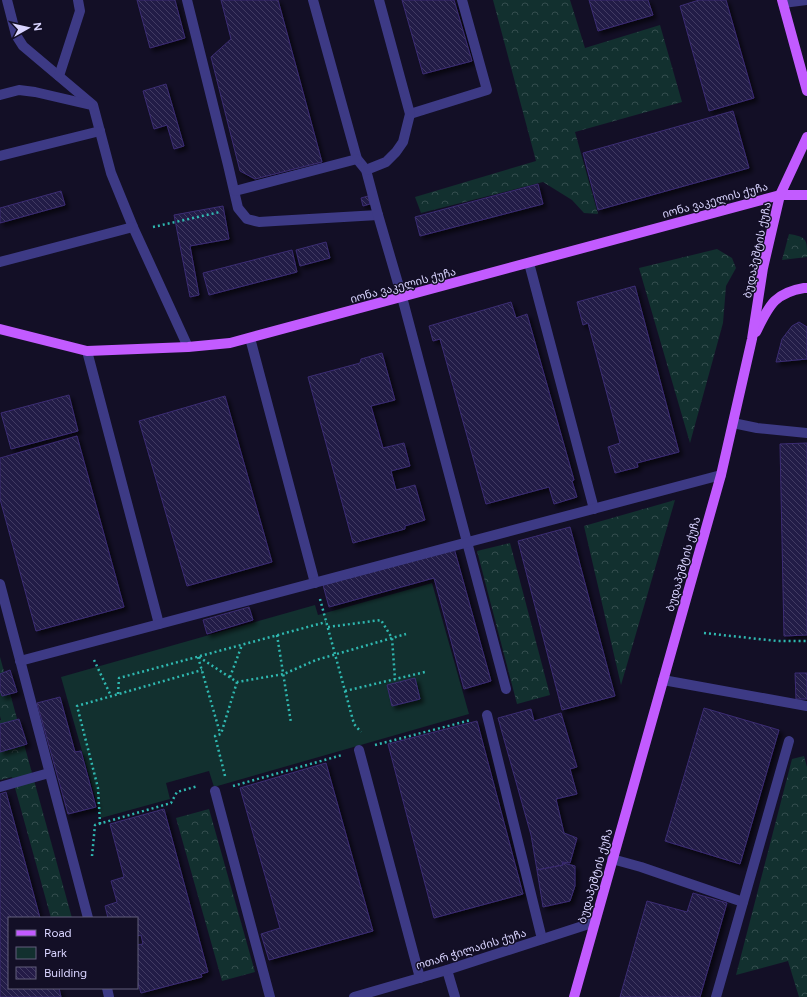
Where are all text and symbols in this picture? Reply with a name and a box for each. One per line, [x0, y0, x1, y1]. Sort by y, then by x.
north arrow [8, 8, 48, 48]
text: N [30, 22, 44, 32]
street label: იონა ვაკელის ქუჩა [661, 180, 769, 221]
street label: ბუდაპეშტის ქუჩა [741, 201, 774, 299]
street label: იონა ვაკელის ქუჩა [349, 265, 457, 306]
street label: ბუდაპეშტის ქუჩა [664, 515, 703, 613]
street label: ბუდაპეშტის ქუჩა [576, 827, 615, 925]
legend [8, 917, 138, 989]
text: Road [44, 926, 72, 940]
street label: ოთარ ჭილაძის ქუჩა [414, 926, 528, 972]
text: Park [44, 946, 67, 960]
text: Building [44, 966, 87, 980]

